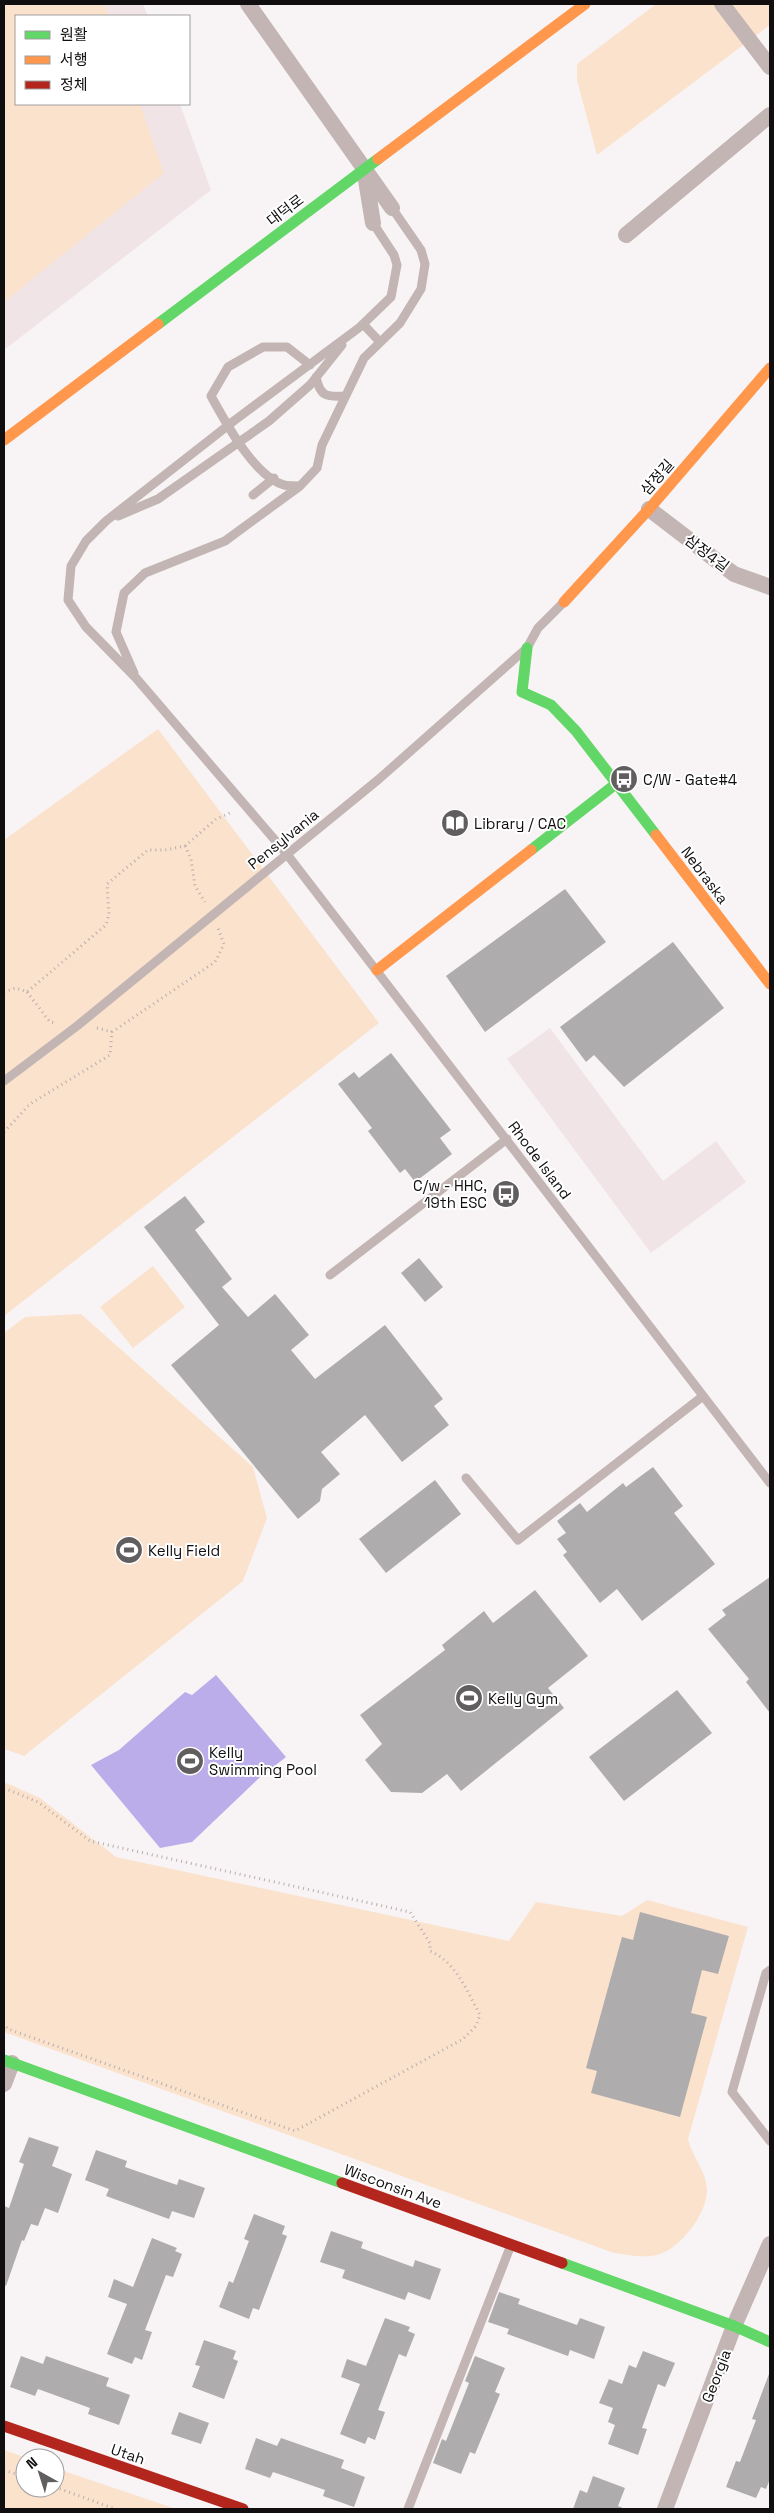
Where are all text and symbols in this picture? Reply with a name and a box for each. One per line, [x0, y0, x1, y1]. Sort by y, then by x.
legend [15, 15, 190, 105]
text: 원활 [60, 25, 88, 44]
text: 서행 [60, 50, 88, 69]
text: 정체 [60, 75, 88, 94]
street label: 대덕로 [263, 190, 307, 230]
street label: 삼정길 [636, 455, 678, 499]
street label: 삼정4길 [681, 530, 733, 576]
bus stop icon: C/W - Gate#4 [609, 764, 639, 794]
place label: C/W - Gate#4 [643, 770, 737, 789]
street label: Pensylvania [244, 804, 323, 873]
library icon: Library / CAC [440, 808, 470, 838]
place label: Library / CAC [474, 814, 566, 833]
street label: Nebraska [677, 843, 733, 908]
street label: Rhode Island [504, 1117, 576, 1203]
place label: C/w - HHC, 19th ESC [413, 1176, 487, 1212]
bus stop icon: C/w - HHC, 19th ESC [491, 1179, 521, 1209]
sports icon: Kelly Field [114, 1535, 144, 1565]
place label: Kelly Field [148, 1541, 220, 1560]
sports icon: Kelly Gym [454, 1683, 484, 1713]
place label: Kelly Gym [488, 1689, 558, 1708]
place label: Kelly Swimming Pool [209, 1743, 317, 1779]
sports icon: Kelly Swimming Pool [175, 1746, 205, 1776]
street label: Wisconsin Ave [342, 2160, 444, 2212]
street label: Georgia [697, 2346, 735, 2405]
street label: Utah [109, 2439, 147, 2469]
north arrow [15, 2448, 65, 2498]
text: N [23, 2453, 41, 2473]

